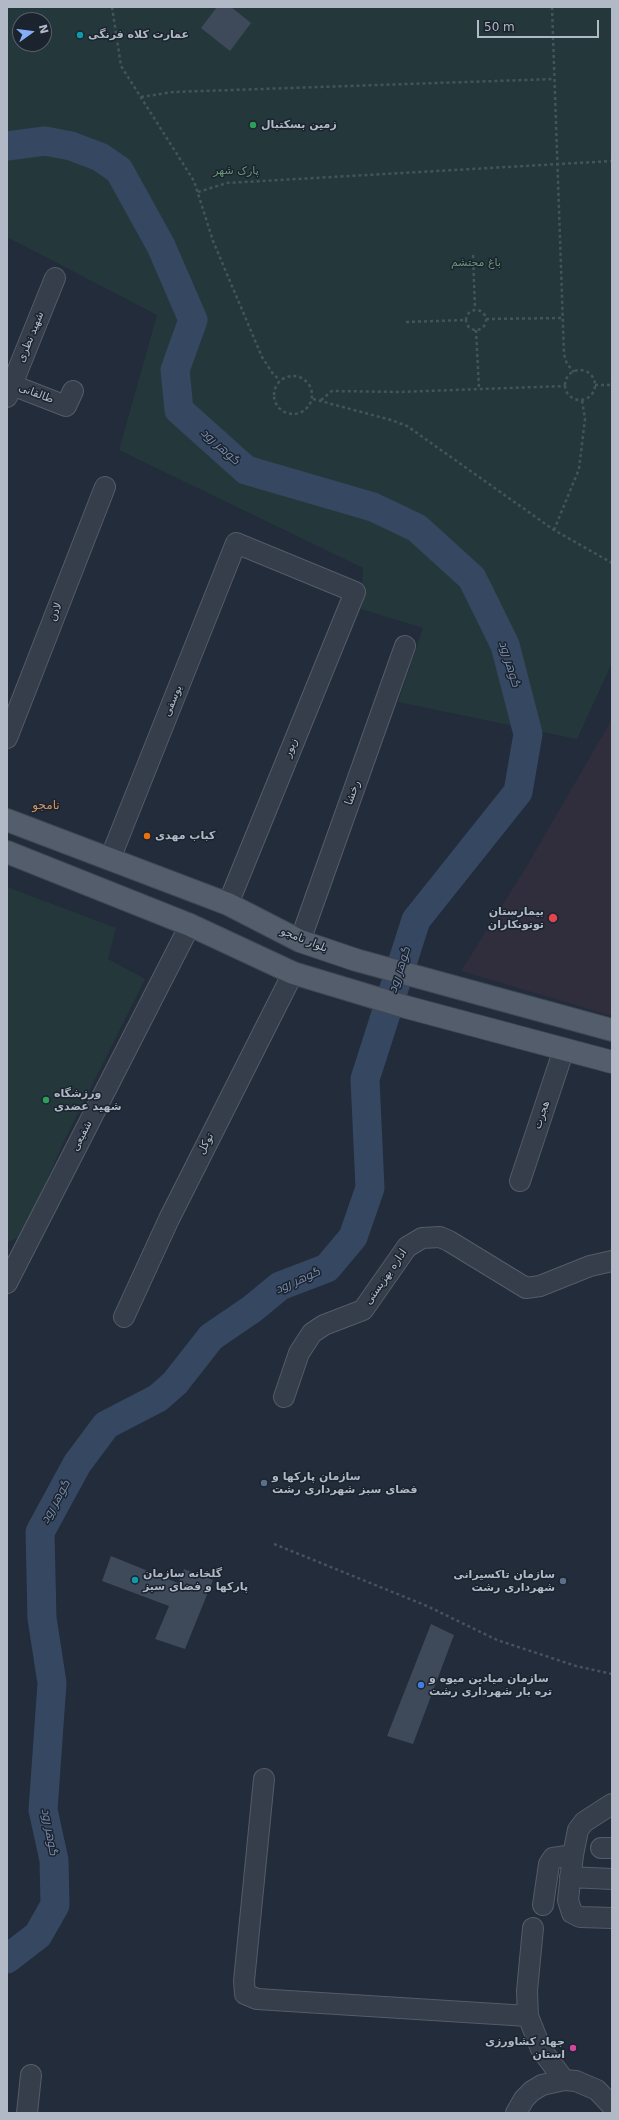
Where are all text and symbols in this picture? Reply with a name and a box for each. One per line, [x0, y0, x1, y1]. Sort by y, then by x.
north arrow [12, 12, 52, 52]
scale bar [479, 12, 601, 38]
text: 50 m [484, 20, 515, 34]
text: N [36, 23, 51, 35]
place label: عمارت کلاه فرنگی [88, 28, 189, 42]
marker: عمارت کلاه فرنگی [75, 30, 85, 40]
place label: زمین بسکتبال [261, 118, 337, 132]
marker: زمین بسکتبال [248, 120, 258, 130]
park label: پارک شهر [213, 164, 259, 178]
park label: باغ محتشم [451, 256, 501, 270]
street label: شهید نظری [15, 310, 47, 364]
street label: طالقانی [17, 381, 55, 407]
water label: گوهر رود [198, 426, 242, 468]
street label: لادن [46, 601, 66, 623]
water label: گوهر رود [495, 639, 523, 689]
street label: یوسفی [161, 683, 185, 719]
street label: زیور [281, 737, 301, 759]
street label: رخشا [342, 779, 364, 807]
district label: نامجو [32, 799, 60, 813]
place label: کباب مهدی [155, 829, 215, 843]
marker: کباب مهدی [142, 831, 152, 841]
place label: بیمارستان توتونکاران [488, 905, 544, 931]
marker: بیمارستان توتونکاران [547, 912, 559, 924]
street label: بلوار نامجو [279, 925, 329, 955]
water label: گوهر رود [386, 945, 414, 995]
place label: ورزشگاه شهید عضدی [54, 1087, 122, 1113]
marker: ورزشگاه شهید عضدی [41, 1095, 51, 1105]
street label: هجرت [531, 1099, 553, 1131]
street label: شفیعی [69, 1118, 95, 1154]
street label: توکل [195, 1131, 217, 1157]
street label: اداره بهزیستی [362, 1247, 410, 1307]
water label: گوهر رود [273, 1265, 323, 1297]
place label: سازمان پارکها و فضای سبز شهرداری رشت [272, 1470, 417, 1496]
water label: گوهر رود [38, 1478, 74, 1526]
marker: سازمان پارکها و فضای سبز شهرداری رشت [259, 1478, 269, 1488]
place label: گلخانه سازمان پارکها و فضای سبز [143, 1567, 248, 1593]
place label: سازمان تاکسیرانی شهرداری رشت [453, 1568, 555, 1594]
marker: گلخانه سازمان پارکها و فضای سبز [130, 1575, 140, 1585]
marker: سازمان تاکسیرانی شهرداری رشت [558, 1576, 568, 1586]
place label: سازمان میادین میوه و تره بار شهرداری رشت [429, 1672, 552, 1698]
marker: سازمان میادین میوه و تره بار شهرداری رشت [416, 1680, 426, 1690]
water label: گوهر رود [38, 1807, 60, 1857]
place label: جهاد کشاورزی استان [485, 2035, 565, 2061]
marker: جهاد کشاورزی استان [568, 2043, 578, 2053]

